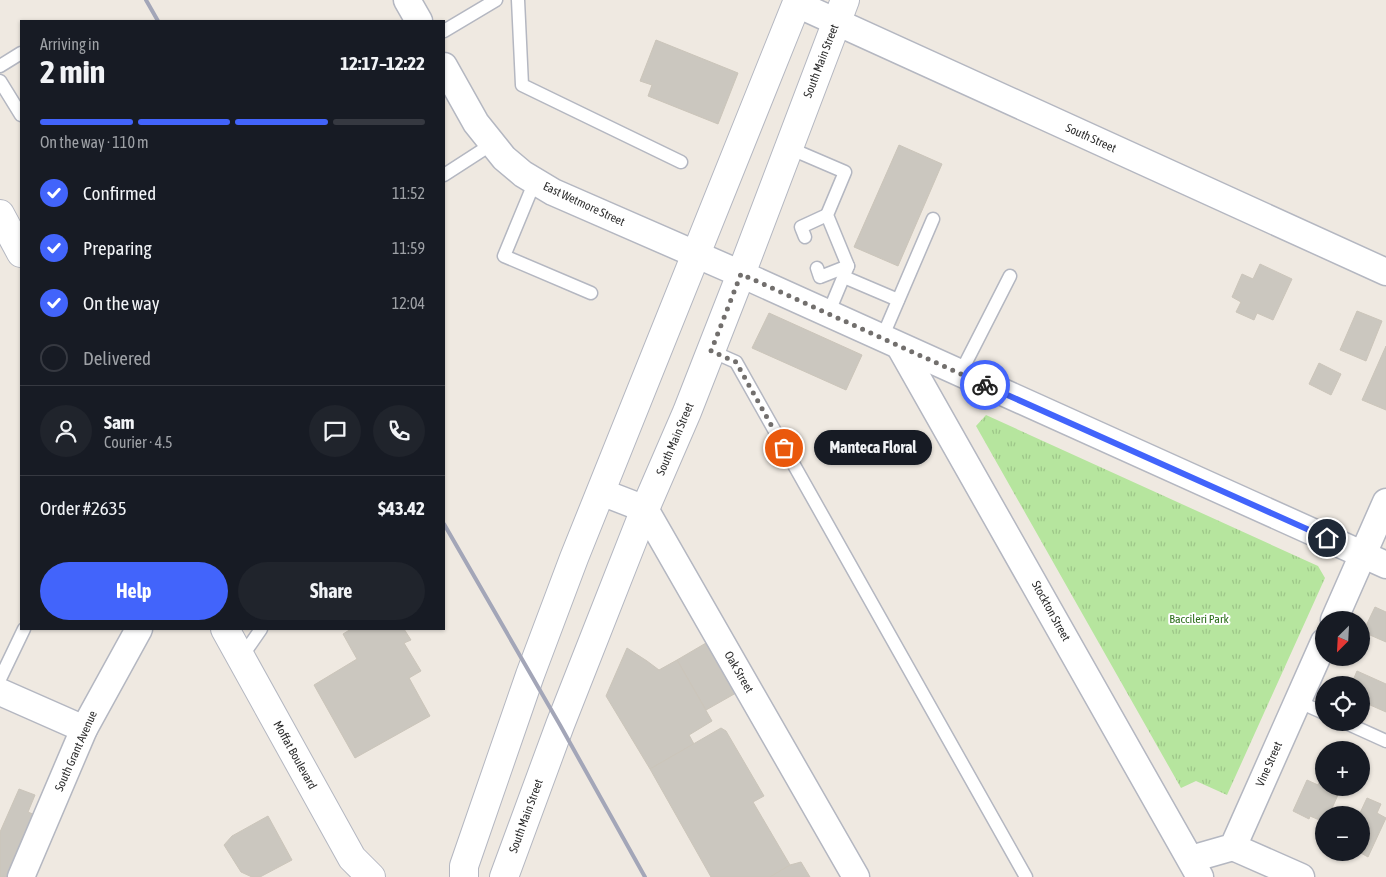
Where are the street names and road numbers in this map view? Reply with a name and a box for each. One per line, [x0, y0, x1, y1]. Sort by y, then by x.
street label: South Main Street [801, 22, 842, 100]
street label: South Street [1064, 121, 1119, 156]
street label: East Wetmore Street [541, 179, 628, 229]
street label: South Main Street [653, 400, 697, 477]
street label: Stockton Street [1029, 579, 1074, 644]
street label: Oak Street [721, 649, 757, 696]
street label: South Grant Avenue [52, 709, 100, 793]
street label: Moffat Boulevard [270, 718, 320, 792]
street label: Vine Street [1253, 739, 1285, 789]
street label: South Main Street [506, 777, 546, 855]

